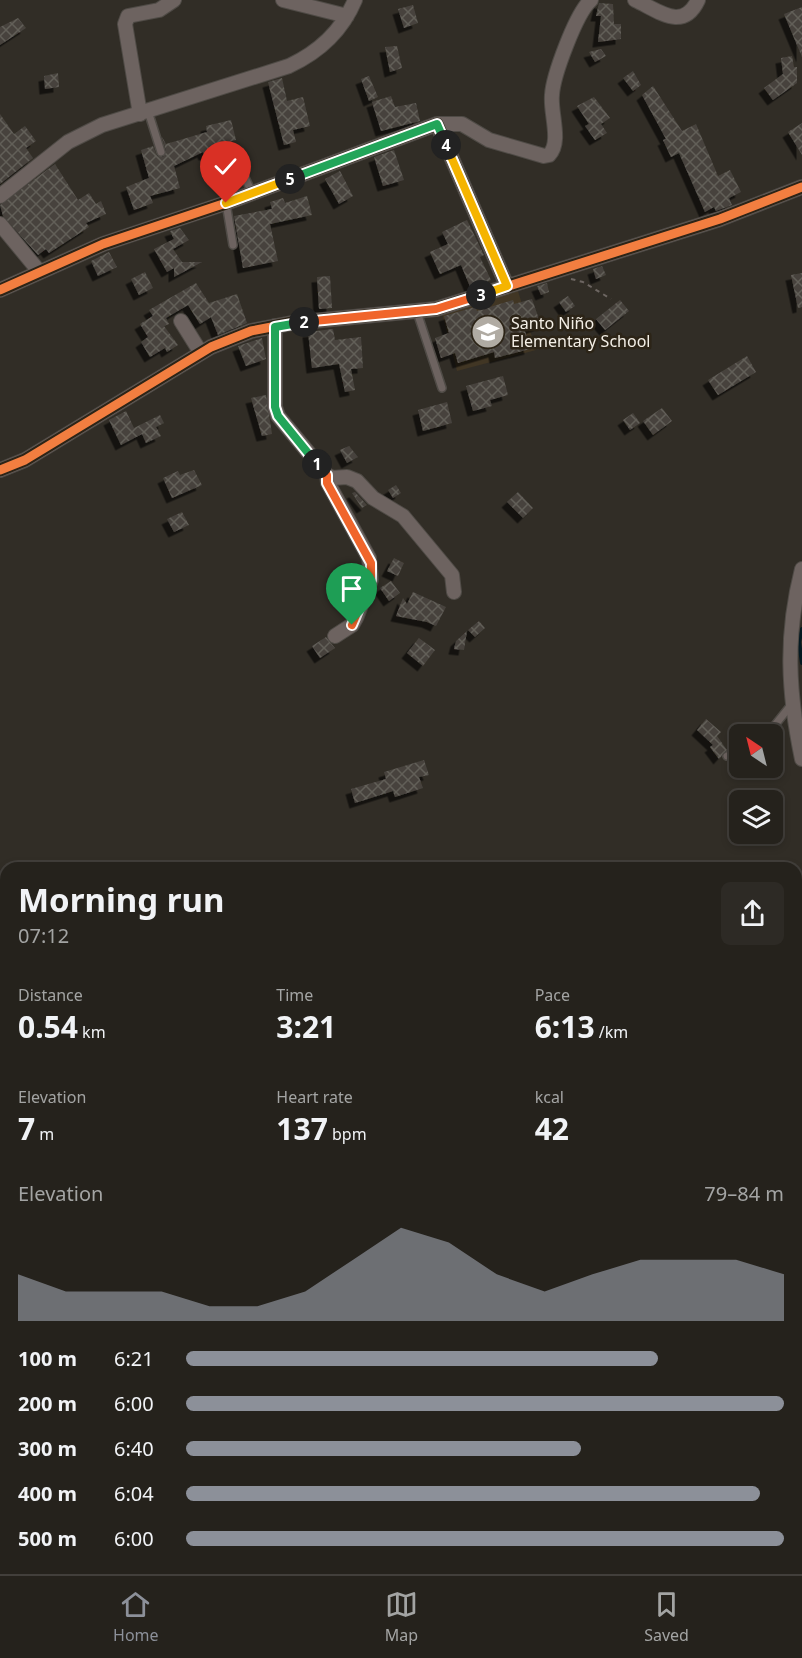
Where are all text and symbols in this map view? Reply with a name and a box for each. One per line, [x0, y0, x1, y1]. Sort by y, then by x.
pin: 4 [431, 130, 461, 160]
text: 4 [441, 134, 451, 156]
pin [200, 141, 251, 203]
icon: check [209, 150, 242, 183]
pin: 5 [275, 164, 305, 194]
text: 5 [285, 168, 295, 190]
pin: 3 [466, 280, 496, 310]
text: 3 [476, 284, 486, 306]
pin: 2 [289, 307, 319, 337]
text: 2 [299, 311, 309, 333]
place label: Santo Niño Elementary School [511, 312, 650, 352]
school or university icon: Santo Niño Elementary School [470, 314, 506, 350]
pin: 1 [302, 449, 332, 479]
text: 1 [312, 453, 322, 475]
pin [326, 563, 377, 625]
icon: arrive [335, 572, 368, 605]
north arrow [729, 724, 783, 778]
map controls [729, 724, 783, 844]
button: layers [729, 790, 783, 844]
text: Morning run [18, 877, 224, 922]
button: share [721, 882, 784, 945]
text: 07:12 [18, 922, 69, 949]
text: Distance [18, 984, 83, 1006]
text: Time [276, 984, 313, 1006]
text: Pace [535, 984, 570, 1006]
text: 0.54 [18, 1006, 78, 1047]
text: 3:21 [276, 1006, 336, 1047]
text: 6:13 [535, 1006, 595, 1047]
text: km [78, 1021, 106, 1043]
text: /km [595, 1021, 628, 1043]
text: Elevation [18, 1086, 86, 1108]
text: Heart rate [276, 1086, 353, 1108]
text: kcal [535, 1086, 564, 1108]
text: 7 [18, 1108, 35, 1149]
text: 137 [276, 1108, 328, 1149]
text: 42 [535, 1108, 569, 1149]
text: m [35, 1123, 54, 1145]
text: bpm [328, 1123, 367, 1145]
text: Elevation [18, 1180, 103, 1207]
text: 79–84 m [704, 1180, 784, 1207]
text: 100 m [18, 1345, 77, 1372]
text: 6:21 [114, 1345, 154, 1372]
text: 200 m [18, 1390, 77, 1417]
text: 6:00 [114, 1390, 154, 1417]
text: 300 m [18, 1435, 77, 1462]
text: 6:40 [114, 1435, 154, 1462]
text: 400 m [18, 1480, 77, 1507]
text: 6:04 [114, 1480, 154, 1507]
text: 500 m [18, 1525, 77, 1552]
text: 6:00 [114, 1525, 154, 1552]
tab: Home [113, 1588, 159, 1646]
tab: Map [385, 1588, 418, 1646]
tab: Saved [644, 1588, 689, 1646]

